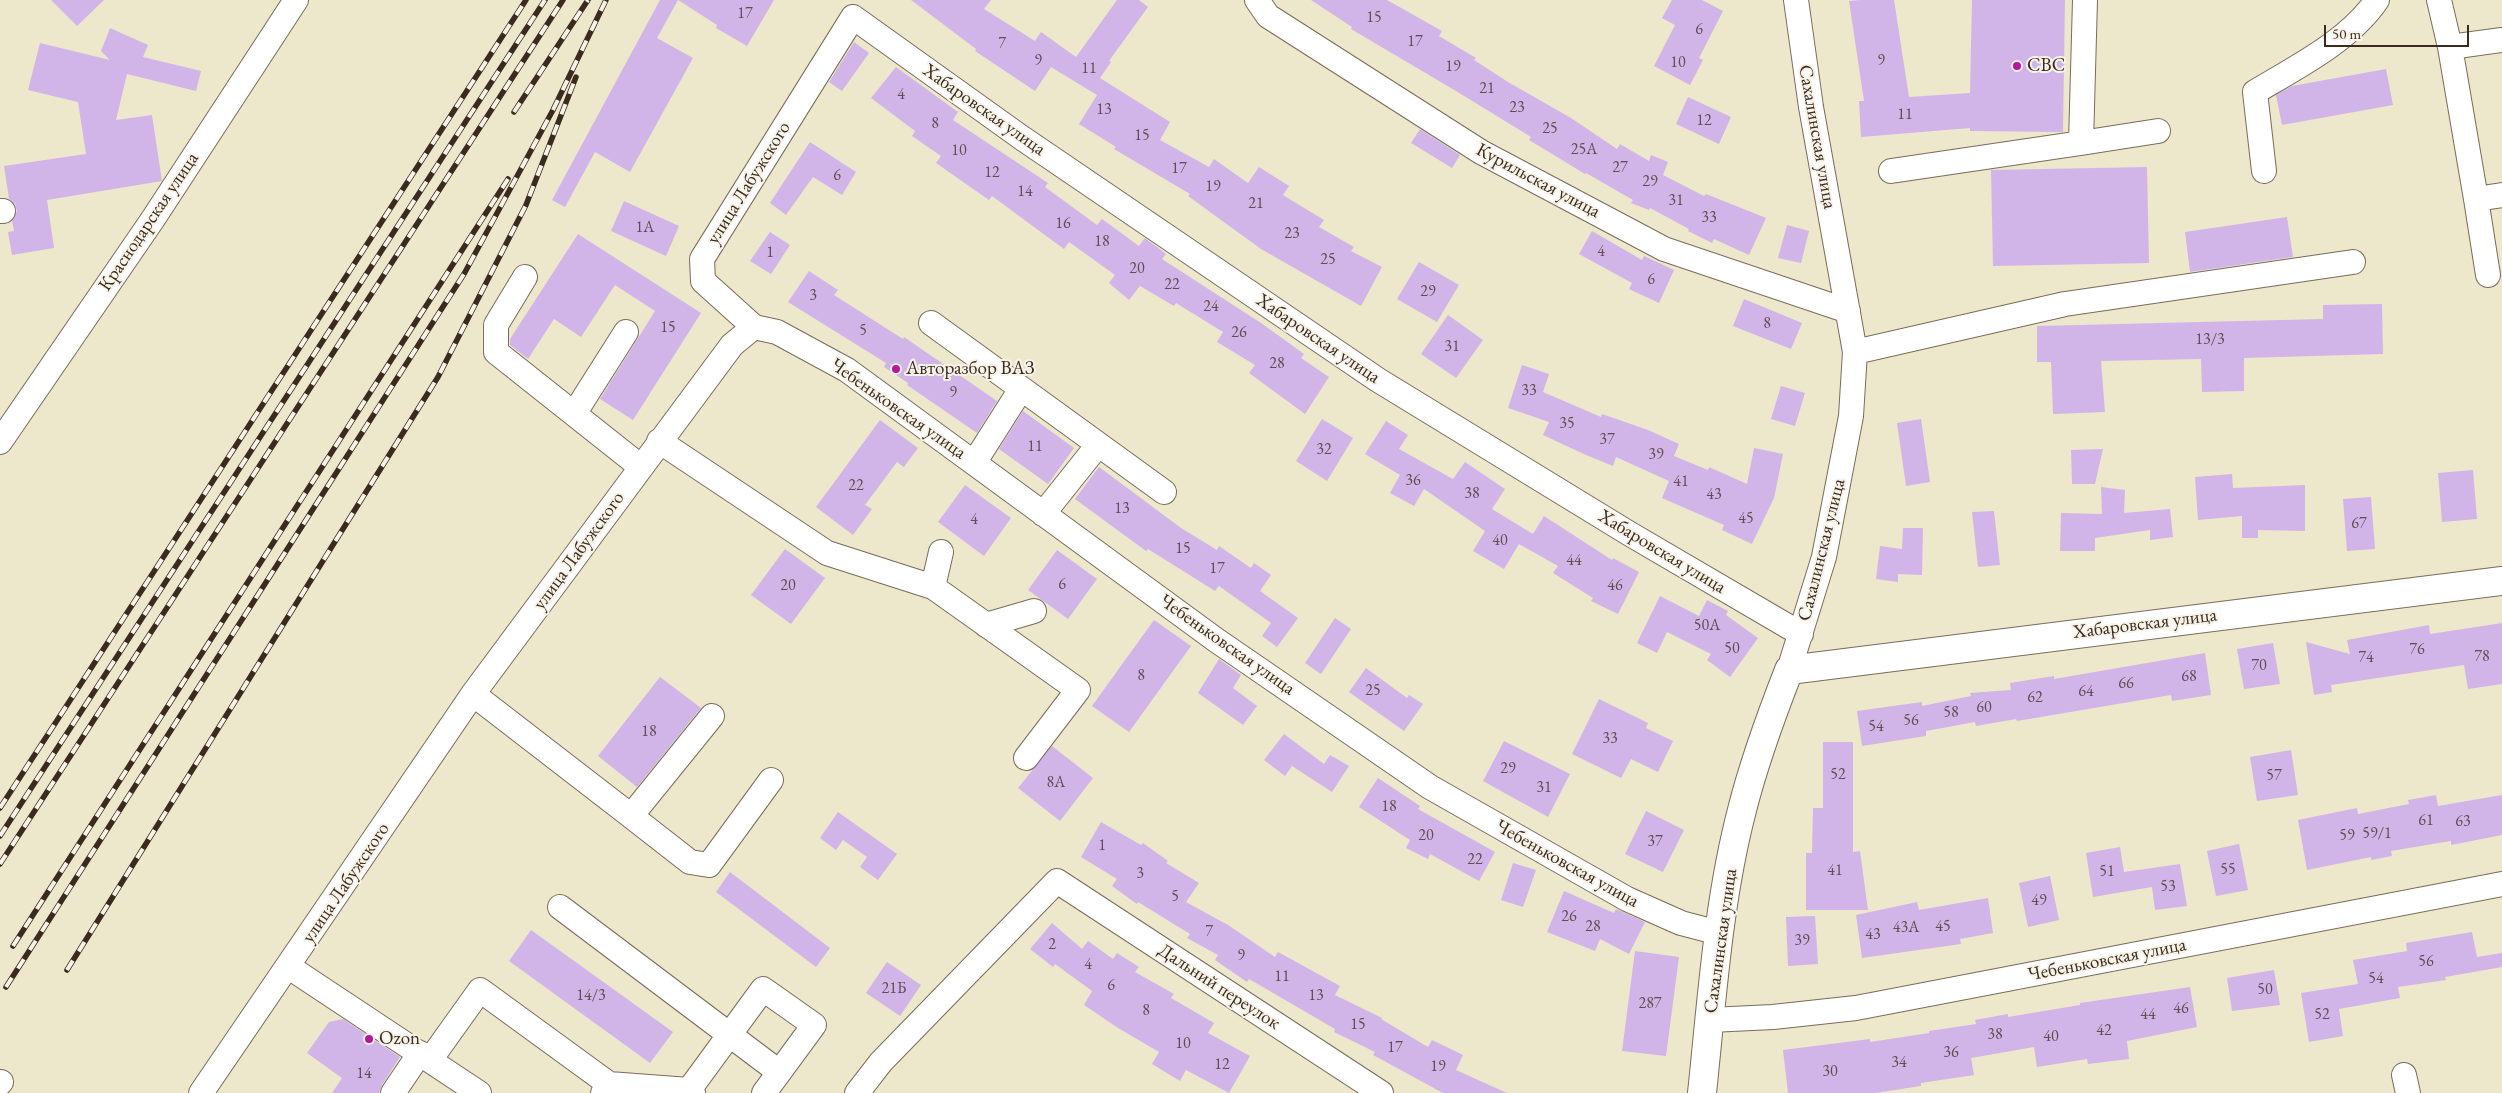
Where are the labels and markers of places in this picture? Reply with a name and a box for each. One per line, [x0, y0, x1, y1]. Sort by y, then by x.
place label: СВС [2027, 55, 2065, 77]
marker: СВС [2011, 60, 2023, 72]
place label: Авторазбор ВАЗ [906, 358, 1035, 380]
marker: Авторазбор ВАЗ [890, 363, 902, 375]
place label: Ozon [379, 1028, 420, 1050]
marker: Ozon [363, 1033, 375, 1045]

